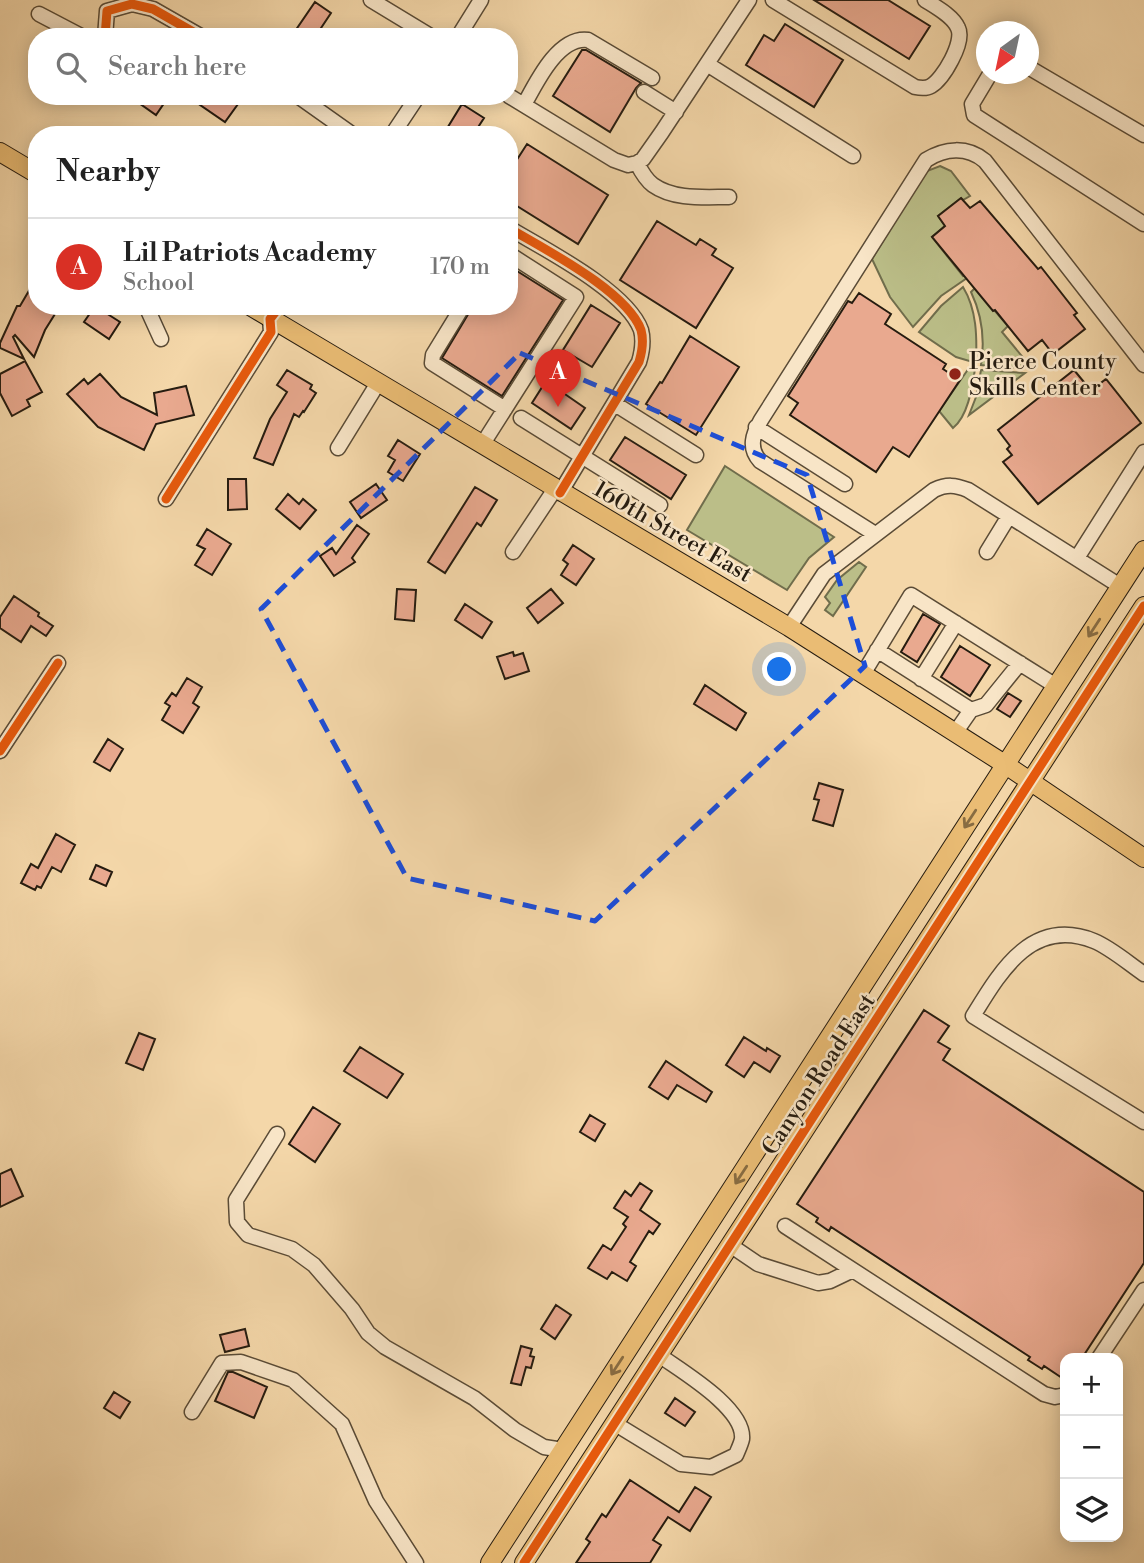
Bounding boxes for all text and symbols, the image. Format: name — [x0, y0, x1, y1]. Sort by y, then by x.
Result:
north arrow — [976, 21, 1039, 84]
search box — [28, 28, 518, 105]
icon: search — [52, 48, 90, 86]
text: Search here — [108, 51, 247, 83]
text: Nearby — [56, 153, 160, 191]
text: Lil Patriots Academy — [123, 237, 376, 269]
text: A — [71, 253, 87, 281]
text: 170 m — [430, 253, 490, 281]
text: School — [123, 269, 194, 297]
place label: Pierce County Skills Center — [969, 348, 1117, 402]
pin: A — [535, 349, 581, 407]
marker: Pierce County Skills Center — [947, 366, 963, 382]
street label: 160th Street East — [588, 475, 757, 589]
one-way arrow — [1086, 617, 1100, 637]
your location — [762, 652, 796, 686]
one-way arrow — [963, 809, 978, 828]
street label: Canyon Road East — [756, 988, 882, 1161]
one-way arrow — [733, 1164, 747, 1184]
map controls — [1060, 1353, 1123, 1542]
button: + — [1060, 1353, 1123, 1416]
one-way arrow — [610, 1356, 625, 1375]
button: − — [1060, 1416, 1123, 1479]
button: layers — [1060, 1479, 1123, 1542]

